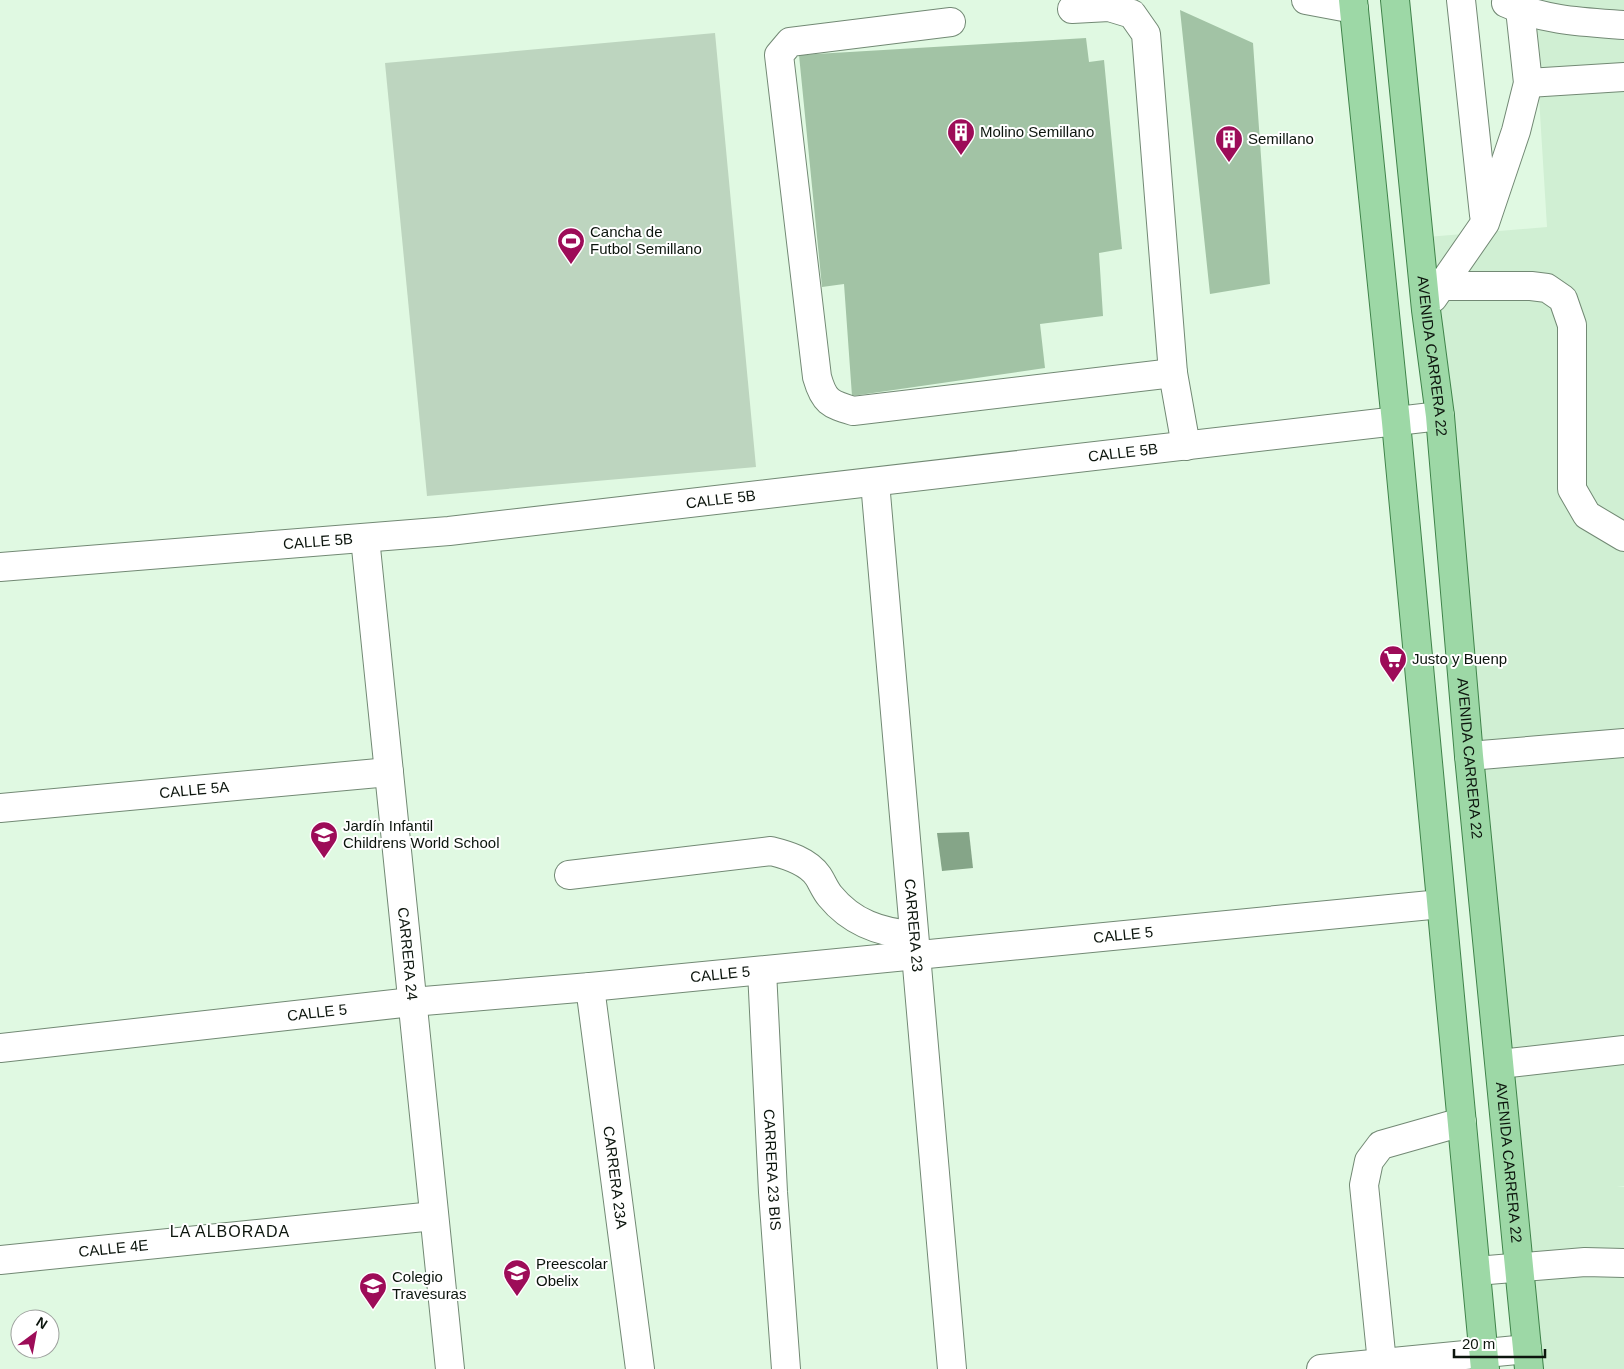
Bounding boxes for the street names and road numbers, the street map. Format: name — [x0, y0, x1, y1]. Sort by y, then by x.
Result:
street label: AVENIDA CARRERA 22 — [1415, 275, 1451, 437]
street label: CALLE 5B — [1087, 440, 1159, 465]
street label: CALLE 5B — [685, 486, 756, 511]
street label: CALLE 5B — [282, 530, 354, 552]
street label: AVENIDA CARRERA 22 — [1454, 677, 1486, 839]
street label: CALLE 5A — [158, 778, 230, 801]
street label: CARRERA 23 — [901, 878, 926, 973]
street label: CARRERA 24 — [395, 906, 421, 1001]
street label: CALLE 5 — [1093, 923, 1154, 946]
street label: CALLE 5 — [689, 962, 751, 985]
street label: CALLE 5 — [286, 1000, 348, 1024]
street label: AVENIDA CARRERA 22 — [1493, 1081, 1526, 1244]
street label: CARRERA 23 BIS — [761, 1108, 785, 1231]
street label: CARRERA 23A — [600, 1125, 631, 1230]
street label: CALLE 4E — [78, 1236, 149, 1260]

